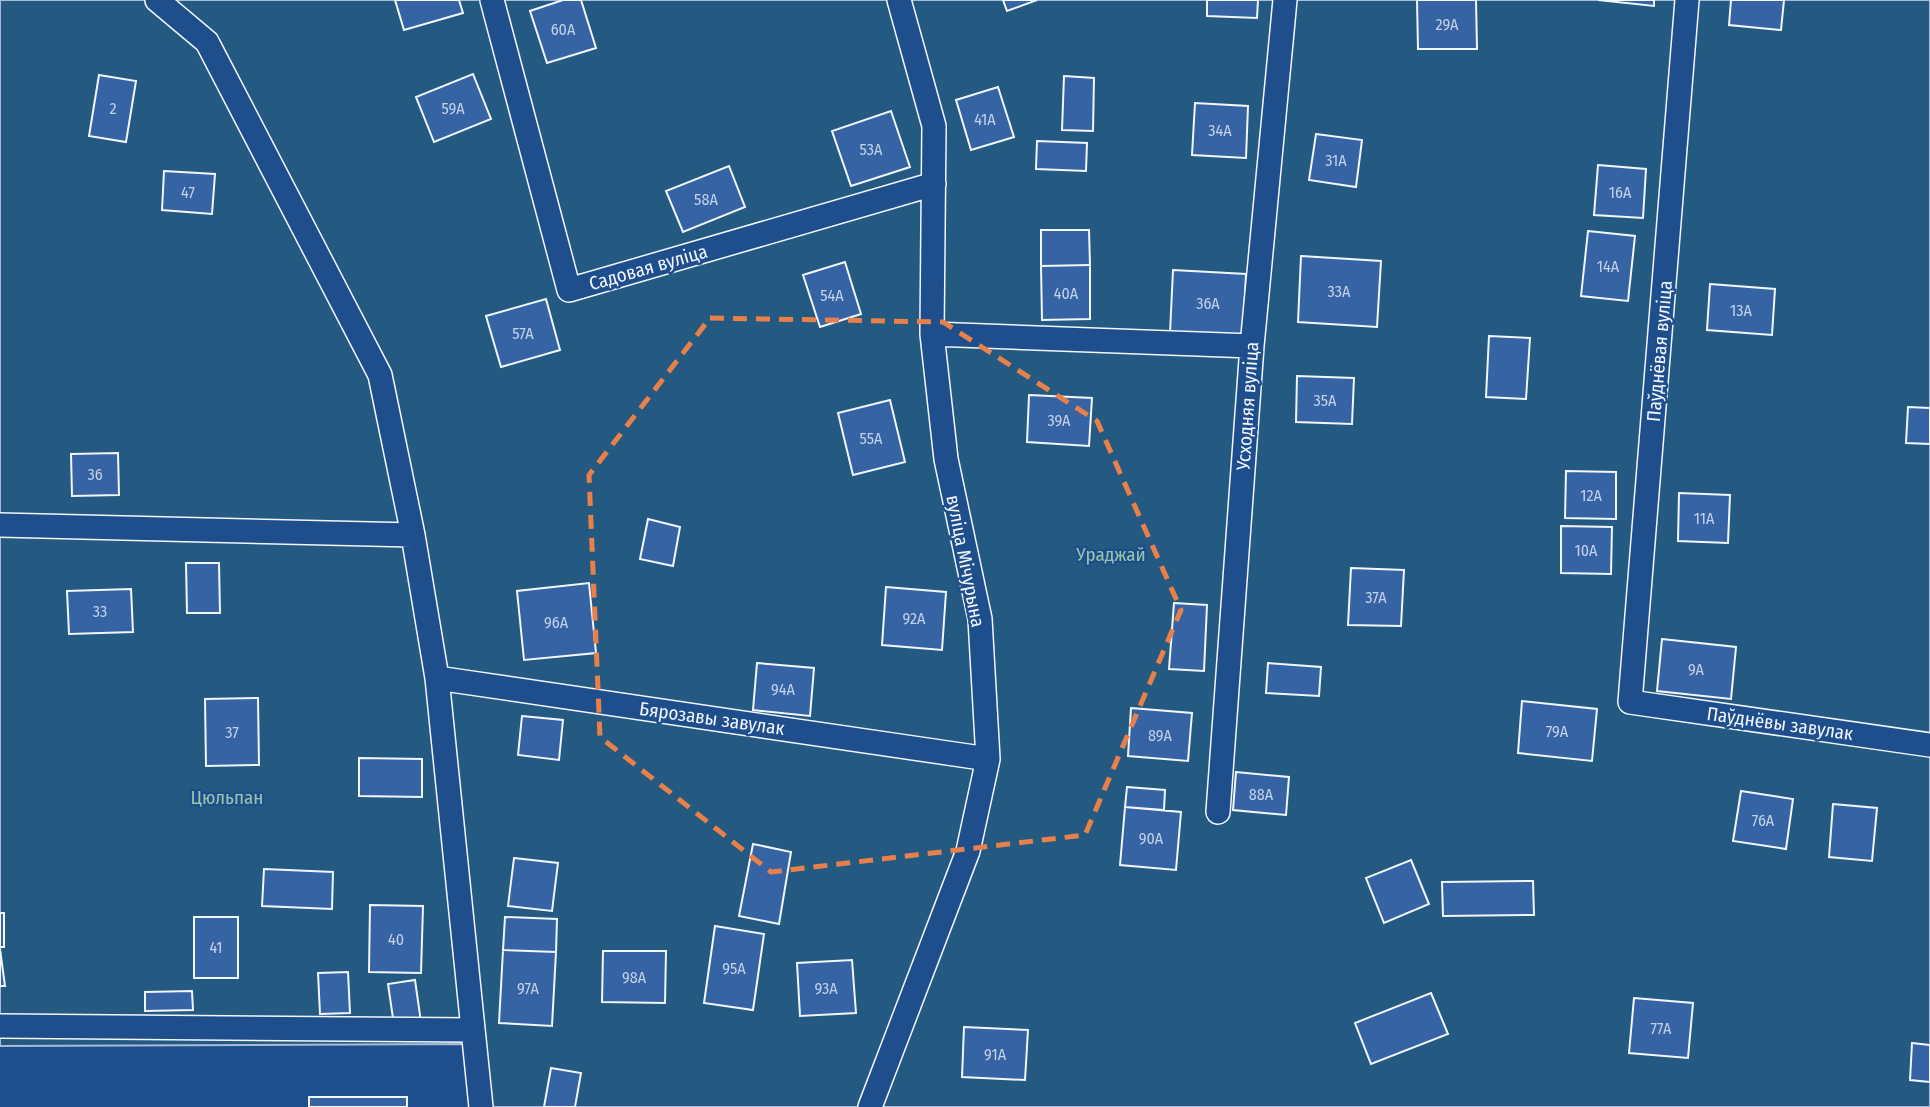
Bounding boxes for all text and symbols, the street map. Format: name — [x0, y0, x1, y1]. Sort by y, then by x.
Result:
house number: 29А — [1436, 15, 1459, 34]
house number: 60А — [551, 20, 576, 39]
house number: 2 — [109, 99, 117, 118]
house number: 59А — [441, 99, 465, 118]
house number: 41А — [974, 110, 996, 129]
house number: 34А — [1208, 121, 1232, 140]
house number: 53А — [860, 140, 883, 159]
house number: 31А — [1325, 151, 1347, 170]
house number: 47 — [181, 183, 195, 202]
house number: 16А — [1609, 183, 1632, 202]
house number: 58А — [694, 190, 718, 209]
street label: Садовая вуліца — [586, 240, 710, 295]
house number: 14А — [1597, 257, 1620, 276]
street label: Паўднёвая вуліца — [1642, 279, 1677, 423]
house number: 33А — [1328, 282, 1351, 301]
house number: 40А — [1054, 284, 1079, 303]
house number: 54А — [820, 286, 844, 305]
house number: 36А — [1196, 294, 1220, 313]
house number: 13А — [1730, 301, 1753, 320]
house number: 57А — [512, 324, 534, 343]
street label: Усходняя вуліца — [1231, 341, 1263, 472]
house number: 35А — [1314, 391, 1337, 410]
house number: 39А — [1047, 411, 1071, 430]
house number: 55А — [859, 429, 883, 448]
house number: 36 — [87, 465, 103, 484]
house number: 12А — [1580, 486, 1602, 505]
street label: вуліца Мічурына — [941, 493, 990, 629]
house number: 11А — [1694, 509, 1715, 528]
house number: 10А — [1575, 541, 1598, 560]
park label: Ураджай — [1075, 543, 1146, 566]
house number: 37А — [1365, 588, 1387, 607]
house number: 33 — [93, 602, 107, 621]
house number: 92А — [903, 609, 926, 628]
house number: 96А — [544, 613, 569, 632]
house number: 9А — [1688, 660, 1705, 679]
house number: 94А — [771, 680, 795, 699]
street label: Бярозавы завулак — [638, 697, 786, 740]
street label: Паўднёвы завулак — [1705, 702, 1855, 745]
house number: 79А — [1546, 722, 1569, 741]
house number: 37 — [225, 723, 239, 742]
house number: 89А — [1148, 726, 1172, 745]
house number: 88А — [1249, 785, 1274, 804]
park label: Цюльпан — [191, 786, 263, 809]
house number: 76А — [1752, 811, 1775, 830]
house number: 90А — [1139, 829, 1164, 848]
house number: 40 — [388, 930, 404, 949]
house number: 41 — [209, 938, 223, 957]
house number: 95А — [722, 959, 746, 978]
house number: 98А — [622, 968, 647, 987]
house number: 97А — [517, 979, 540, 998]
house number: 93А — [814, 979, 838, 998]
house number: 77А — [1651, 1019, 1672, 1038]
house number: 91А — [984, 1045, 1007, 1064]

